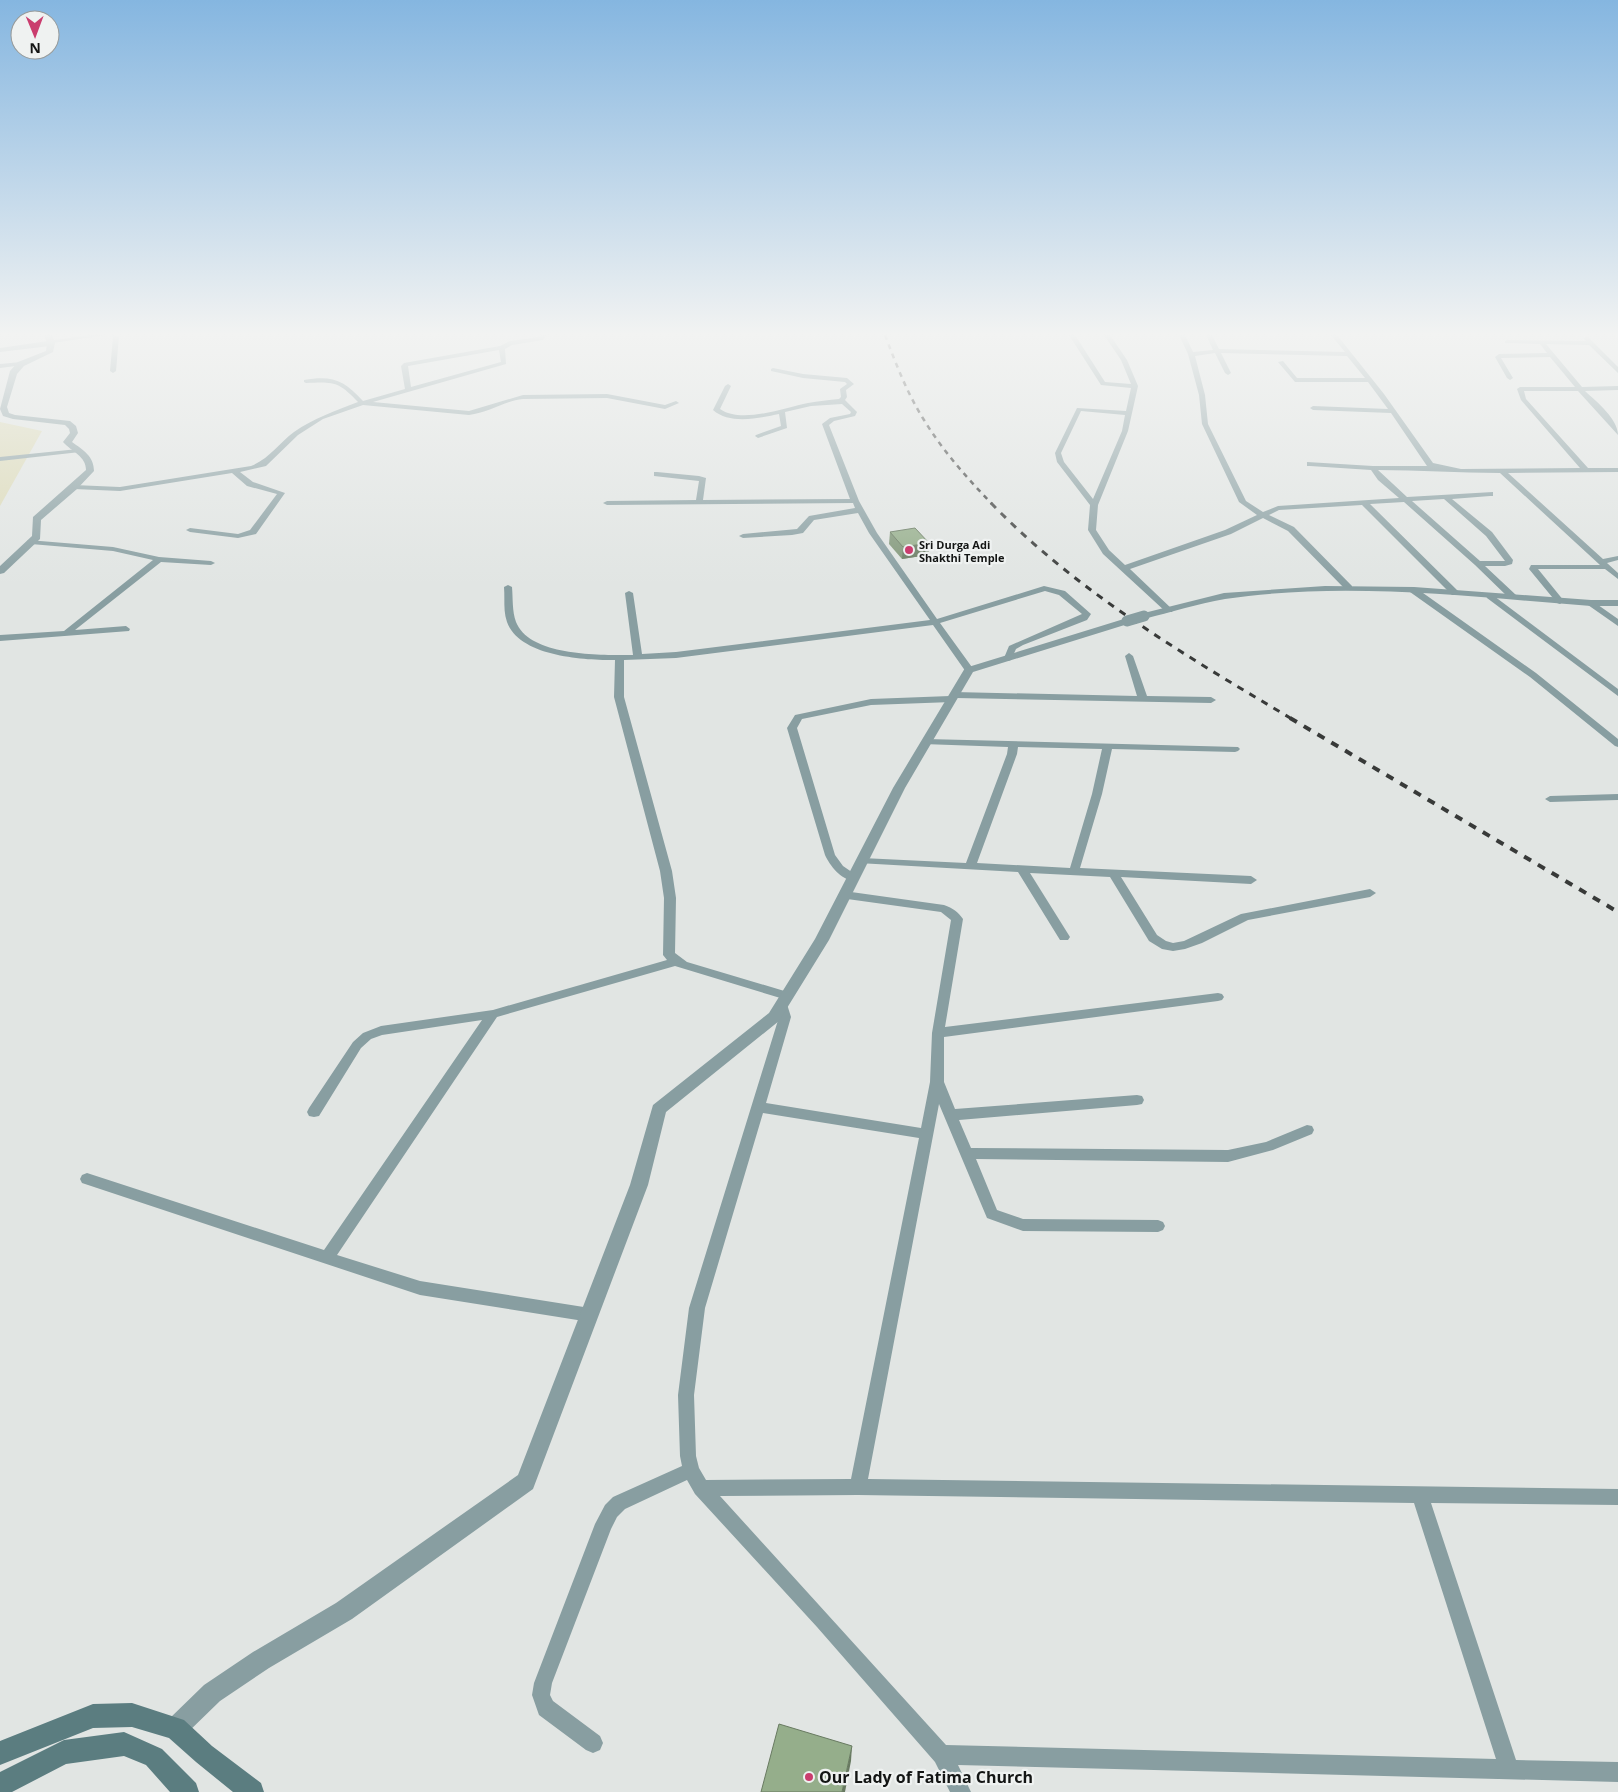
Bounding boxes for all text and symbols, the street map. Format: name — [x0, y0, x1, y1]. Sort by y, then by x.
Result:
north arrow — [10, 10, 60, 60]
text: N — [29, 39, 41, 58]
place label: Sri Durga Adi Shakthi Temple — [919, 537, 1005, 565]
marker: Sri Durga Adi Shakthi Temple — [903, 544, 915, 556]
place label: Our Lady of Fatima Church — [819, 1766, 1033, 1788]
marker: Our Lady of Fatima Church — [803, 1771, 815, 1783]

